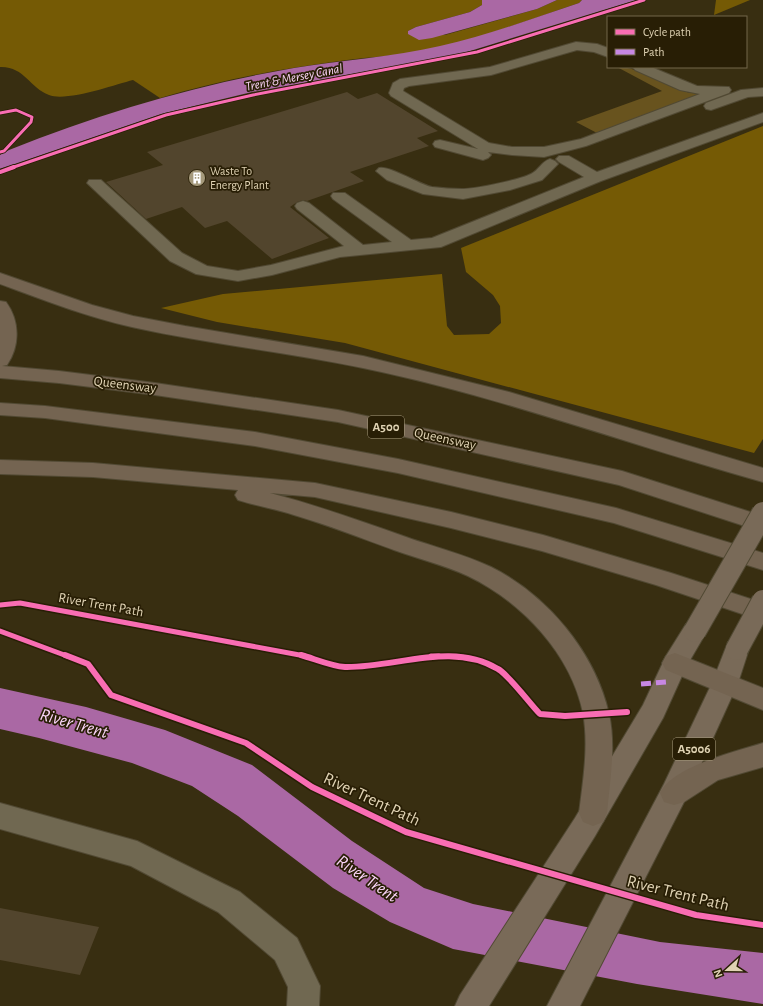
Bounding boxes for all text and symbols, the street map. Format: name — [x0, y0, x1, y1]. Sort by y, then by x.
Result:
legend — [607, 16, 747, 68]
text: Cycle path — [643, 26, 691, 39]
text: Path — [643, 46, 665, 58]
water label: Trent & Mersey Canal — [244, 62, 344, 94]
place label: Waste To Energy Plant — [210, 165, 269, 192]
building icon: Waste To Energy Plant — [187, 168, 207, 188]
street label: Queensway — [93, 374, 157, 396]
road number: A500 — [368, 416, 404, 438]
street label: Queensway — [413, 426, 477, 452]
street label: River Trent Path — [57, 591, 145, 619]
water label: River Trent — [38, 706, 110, 742]
road number: A5006 — [673, 738, 715, 760]
street label: River Trent Path — [321, 769, 423, 829]
water label: River Trent — [333, 852, 401, 906]
street label: River Trent Path — [625, 872, 731, 914]
north arrow — [707, 950, 747, 990]
text: N — [712, 968, 725, 979]

